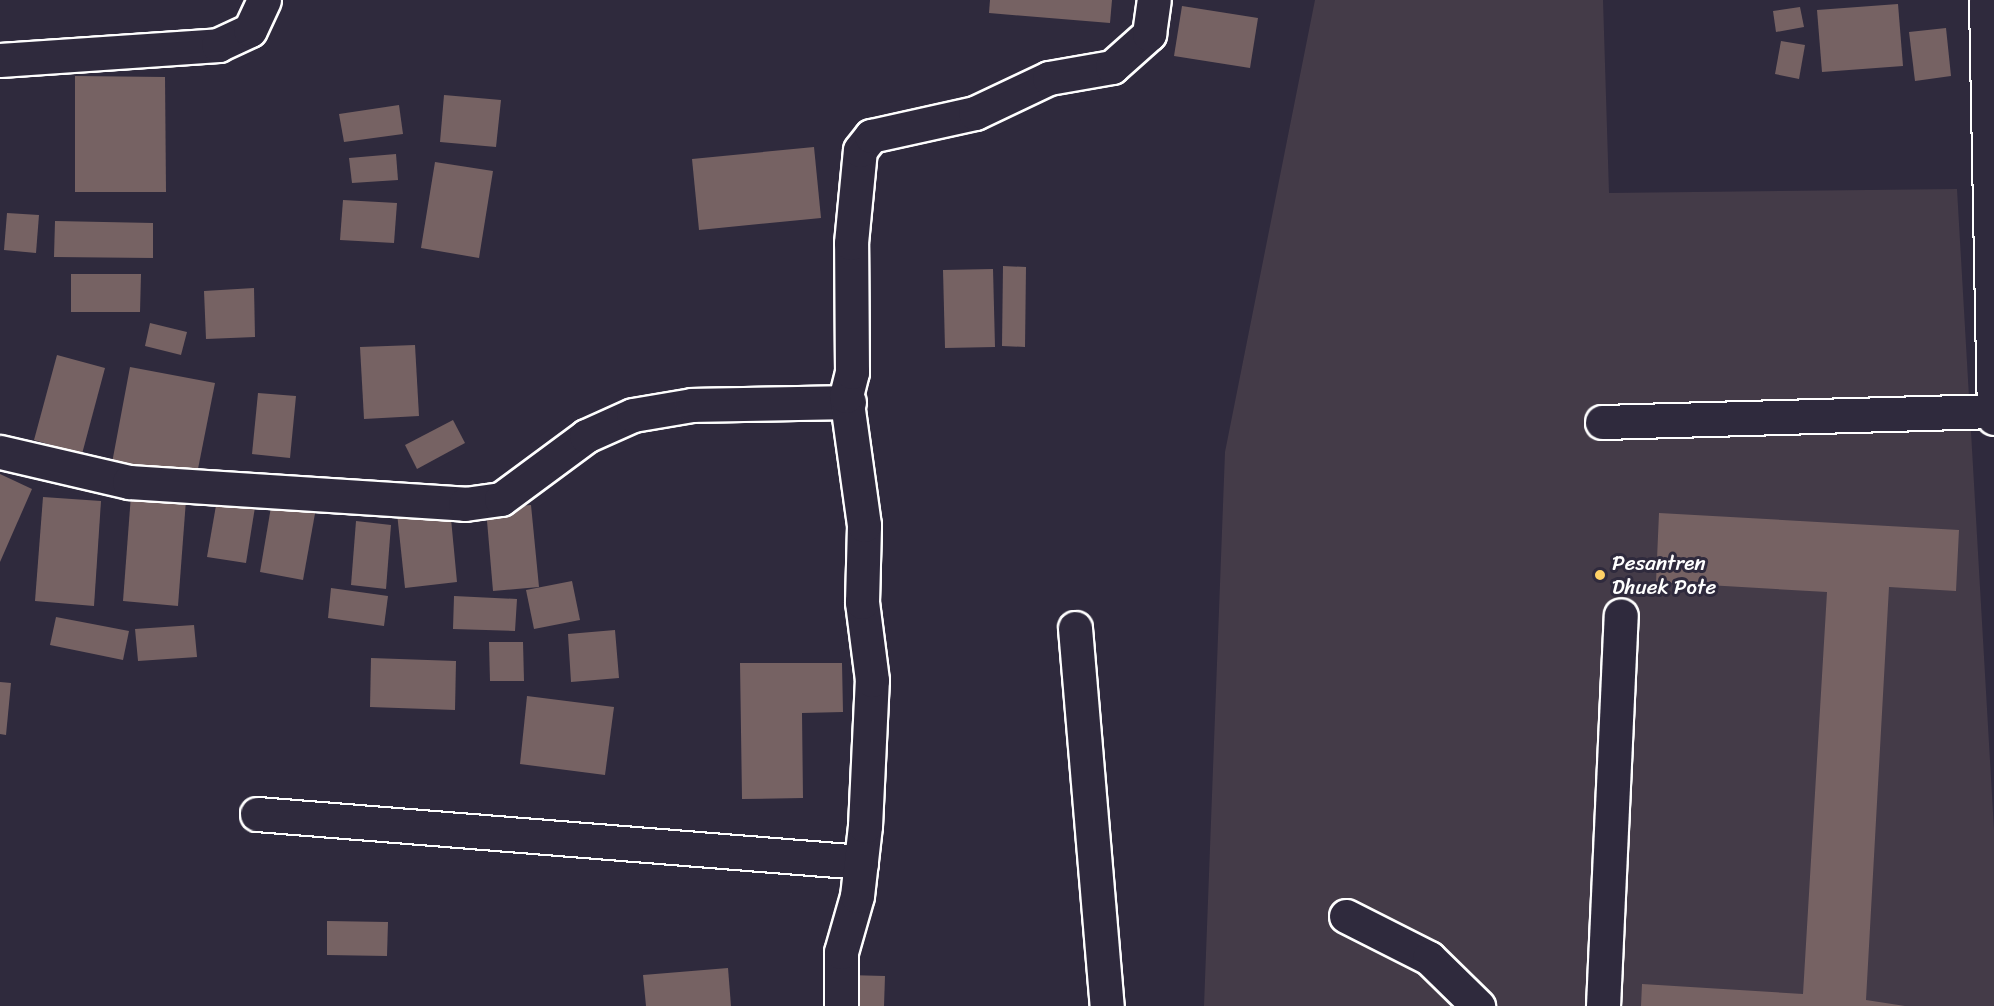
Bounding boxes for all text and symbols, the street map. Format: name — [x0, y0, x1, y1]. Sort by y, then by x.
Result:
place label: Pesantren Dhuek Pote — [1612, 550, 1718, 600]
marker: Pesantren Dhuek Pote — [1593, 568, 1607, 582]

